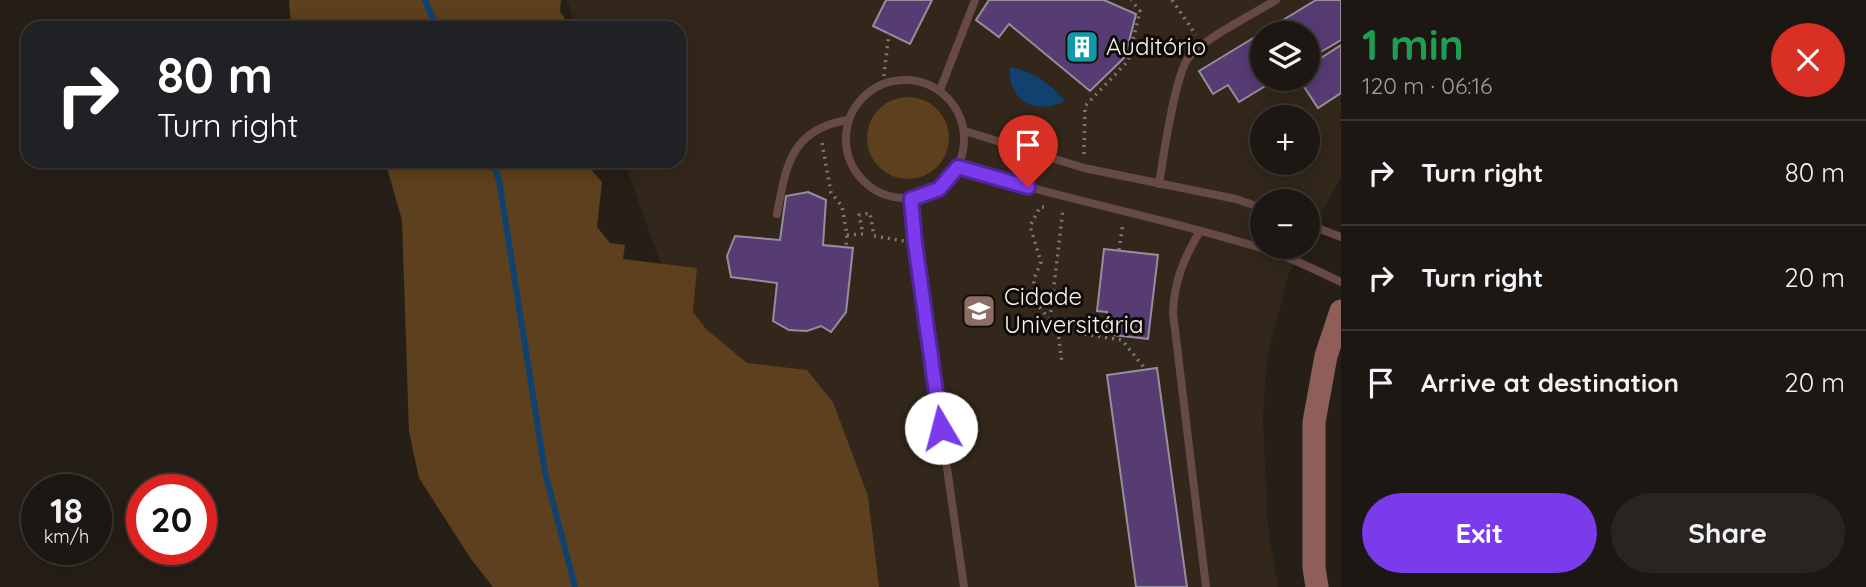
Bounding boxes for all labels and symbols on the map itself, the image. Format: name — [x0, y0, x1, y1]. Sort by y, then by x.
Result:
building icon: Auditório — [1063, 28, 1101, 66]
place label: Auditório — [1106, 31, 1206, 61]
pin — [998, 115, 1058, 187]
place label: Cidade Universitária — [1004, 281, 1144, 339]
school or university icon: Cidade Universitária — [960, 292, 998, 330]
position arrow — [904, 391, 978, 465]
speed limit sign: 20 — [126, 474, 217, 565]

